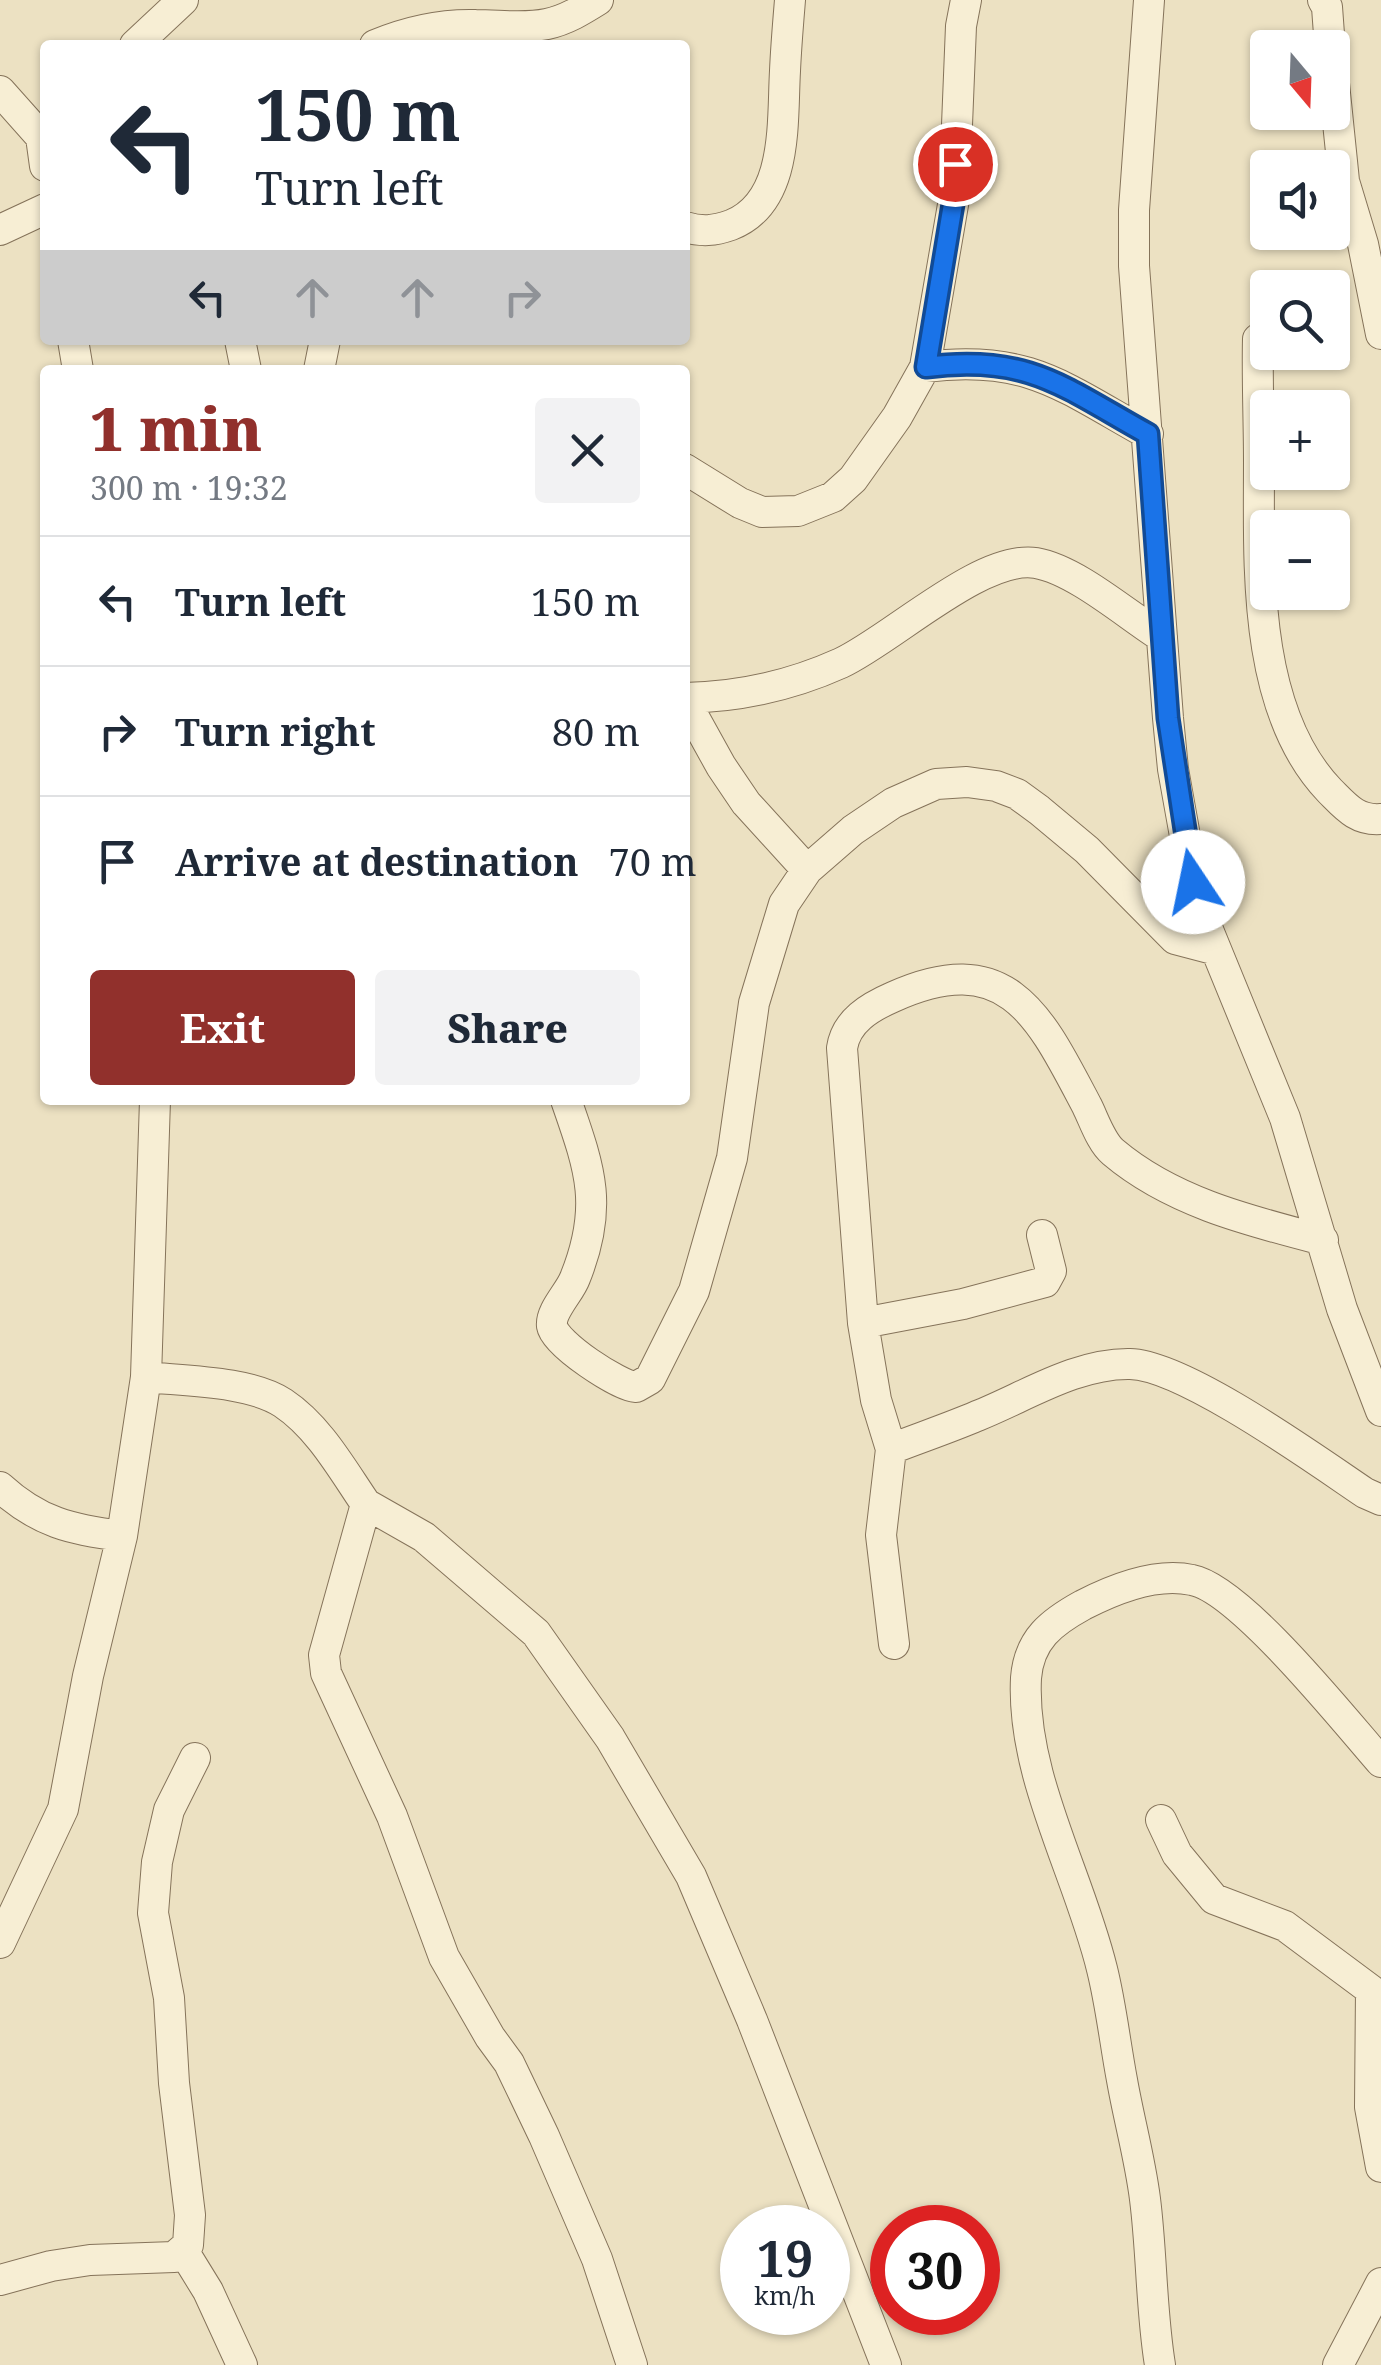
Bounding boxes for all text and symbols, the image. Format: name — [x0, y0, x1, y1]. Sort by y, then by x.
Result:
north arrow — [1250, 30, 1350, 130]
map controls — [1250, 30, 1350, 610]
text: 150 m — [255, 66, 461, 162]
icon: left — [90, 80, 220, 210]
pin — [913, 122, 998, 207]
icon: arrive — [928, 137, 983, 192]
button: sound — [1250, 150, 1350, 250]
text: Turn left — [255, 157, 444, 218]
icon: left — [180, 270, 235, 325]
icon: ahead — [285, 270, 340, 325]
icon: ahead — [390, 270, 445, 325]
icon: right — [495, 270, 550, 325]
button: search — [1250, 270, 1350, 370]
text: 1 min — [90, 387, 262, 469]
button: + — [1250, 390, 1350, 490]
button: close — [535, 398, 640, 503]
text: 300 m · 19:32 — [90, 466, 288, 509]
button: − — [1250, 510, 1350, 610]
icon: left — [90, 574, 145, 629]
text: Turn left — [175, 575, 346, 627]
text: 150 m — [530, 575, 640, 627]
icon: right — [90, 704, 145, 759]
text: Turn right — [175, 705, 376, 757]
text: 80 m — [552, 705, 640, 757]
position arrow — [1141, 830, 1245, 934]
icon: arrive — [90, 834, 145, 889]
text: Arrive at destination — [175, 835, 579, 887]
text: 70 m — [609, 835, 697, 887]
button: Exit — [90, 970, 355, 1085]
button: Share — [375, 970, 640, 1085]
speed limit sign: 30 — [870, 2205, 1000, 2335]
text: 19 — [757, 2224, 813, 2292]
text: km/h — [754, 2278, 816, 2312]

